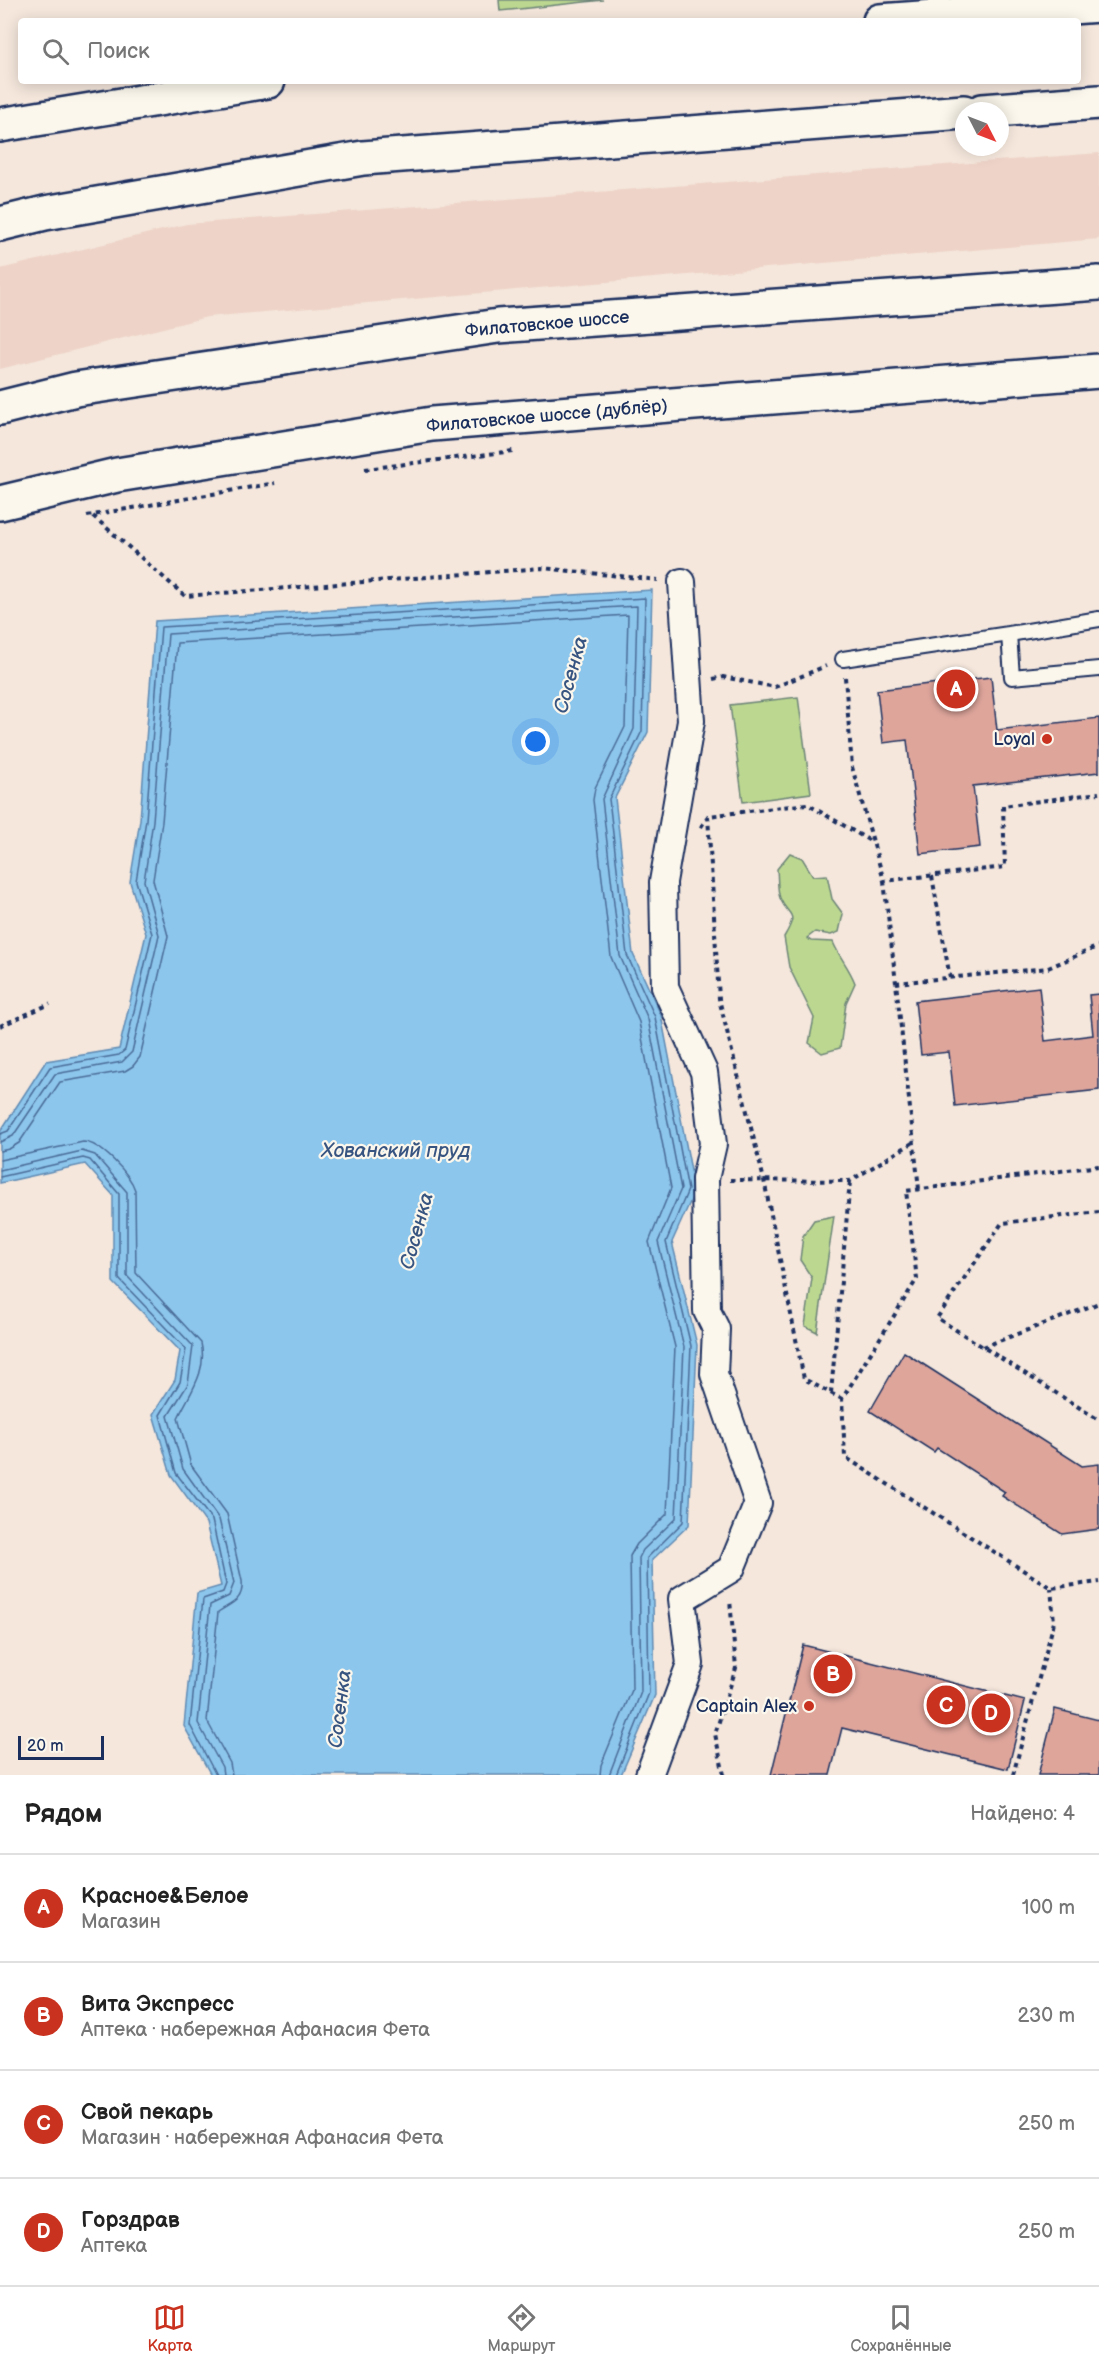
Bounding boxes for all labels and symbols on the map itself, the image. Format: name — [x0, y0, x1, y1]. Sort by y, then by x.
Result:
north arrow — [955, 102, 1009, 156]
street label: Филатовское шоссе — [464, 306, 630, 342]
street label: Филатовское шоссе (дублёр) — [425, 395, 669, 437]
water label: Сосенка — [549, 634, 593, 716]
pin: A — [936, 666, 976, 712]
your location — [521, 727, 550, 756]
place label: Loyal — [993, 729, 1035, 750]
marker: Loyal — [1040, 732, 1054, 746]
water label: Хованский пруд — [321, 1139, 470, 1163]
water label: Сосенка — [395, 1190, 439, 1272]
pin: B — [814, 1652, 852, 1696]
water label: Сосенка — [323, 1668, 357, 1750]
pin: C — [926, 1682, 966, 1728]
pin: D — [972, 1690, 1010, 1736]
place label: Captain Alex — [696, 1696, 798, 1717]
marker: Captain Alex — [802, 1699, 816, 1713]
scale bar — [18, 1733, 104, 1760]

